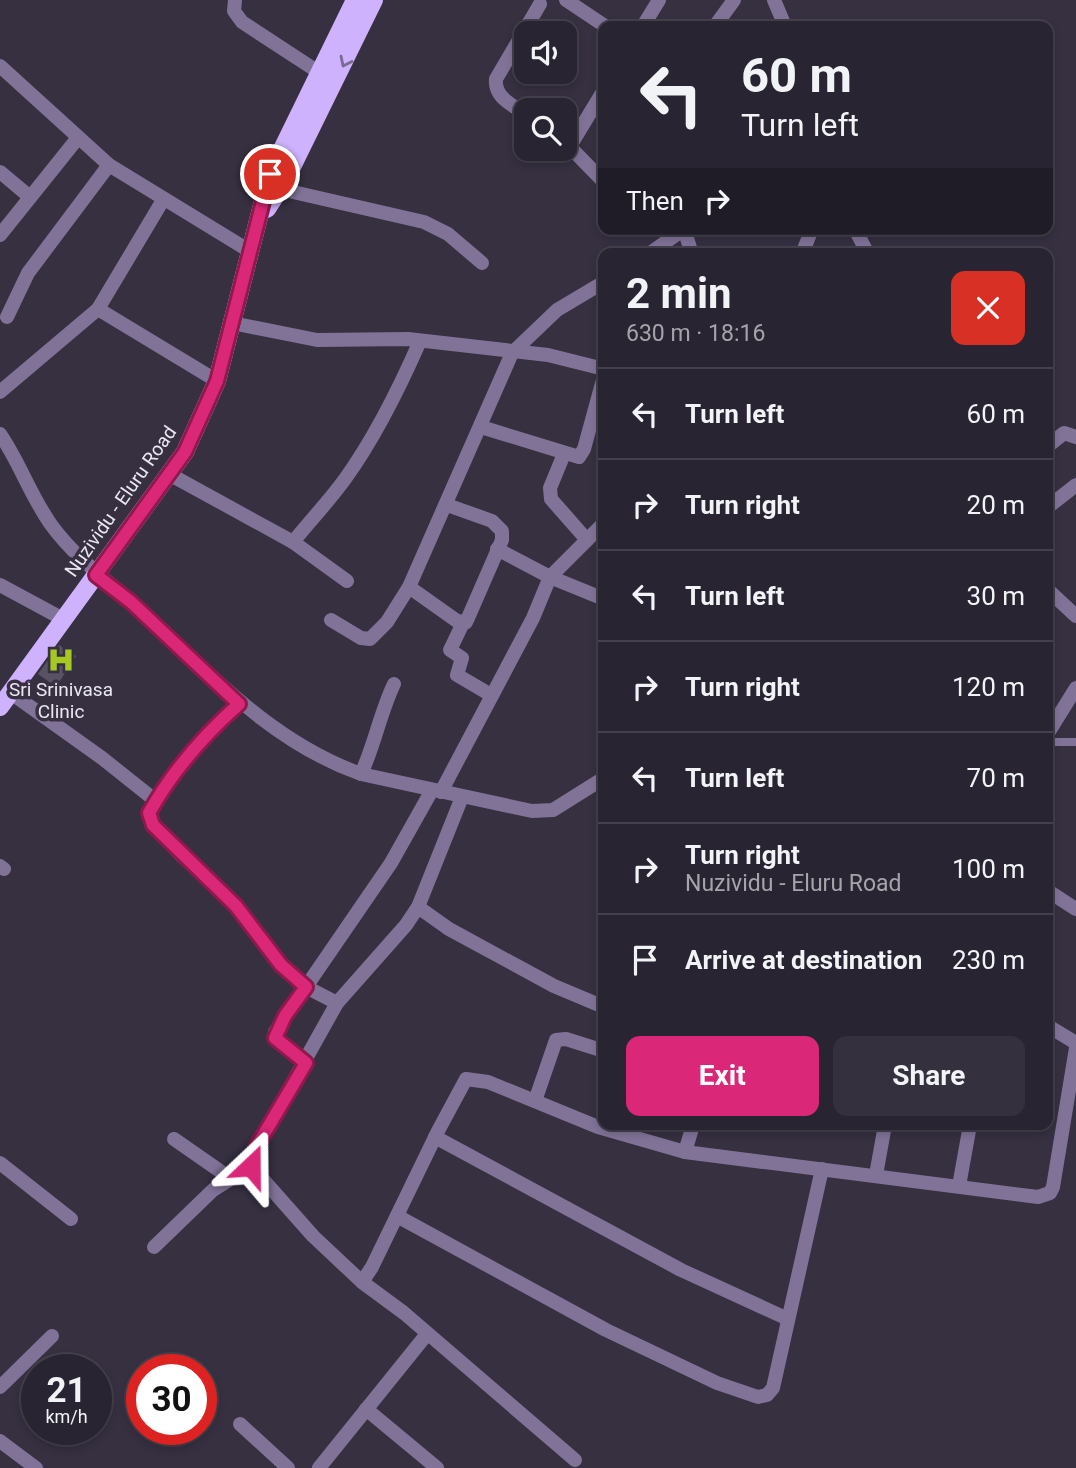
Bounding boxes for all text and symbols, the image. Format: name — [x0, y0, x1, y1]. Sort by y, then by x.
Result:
map controls — [514, 21, 577, 161]
button: sound — [514, 21, 577, 84]
text: 60 m — [741, 47, 852, 104]
icon: left — [626, 49, 717, 140]
one-way arrow — [339, 54, 353, 67]
button: search — [514, 98, 577, 161]
text: Turn left — [741, 106, 859, 144]
pin — [240, 144, 300, 204]
icon: arrive — [251, 155, 289, 193]
icon: right — [698, 182, 736, 220]
text: Then — [626, 186, 684, 216]
text: 2 min — [626, 269, 732, 318]
button: close — [951, 271, 1025, 345]
text: 630 m · 18:16 — [626, 320, 765, 347]
icon: left — [626, 395, 664, 433]
text: Turn left — [685, 399, 784, 429]
text: 60 m — [967, 399, 1025, 429]
street label: Nuzividu - Eluru Road — [60, 421, 181, 581]
icon: right — [626, 486, 664, 524]
text: Turn right — [685, 490, 800, 520]
text: 20 m — [967, 490, 1025, 520]
icon: left — [626, 577, 664, 615]
text: Turn left — [685, 581, 784, 611]
text: 30 m — [967, 581, 1025, 611]
hospital icon: Sri Srinivasa Clinic — [46, 645, 76, 675]
icon: right — [626, 668, 664, 706]
text: Turn right — [685, 672, 800, 702]
text: 120 m — [952, 672, 1025, 702]
place label: Sri Srinivasa Clinic — [9, 678, 113, 723]
icon: left — [626, 759, 664, 797]
text: Turn left — [685, 763, 784, 793]
text: 70 m — [967, 763, 1025, 793]
text: Turn right — [685, 840, 800, 870]
icon: right — [626, 850, 664, 888]
text: 100 m — [952, 854, 1025, 884]
text: Nuzividu - Eluru Road — [685, 870, 902, 897]
icon: arrive — [626, 941, 664, 979]
text: Arrive at destination — [685, 945, 922, 975]
text: 230 m — [952, 945, 1025, 975]
button: Exit — [626, 1036, 819, 1116]
button: Share — [833, 1036, 1025, 1116]
position arrow — [214, 1129, 288, 1203]
speed limit sign: 30 — [126, 1354, 217, 1445]
text: 21 — [46, 1370, 87, 1411]
text: km/h — [45, 1406, 88, 1427]

